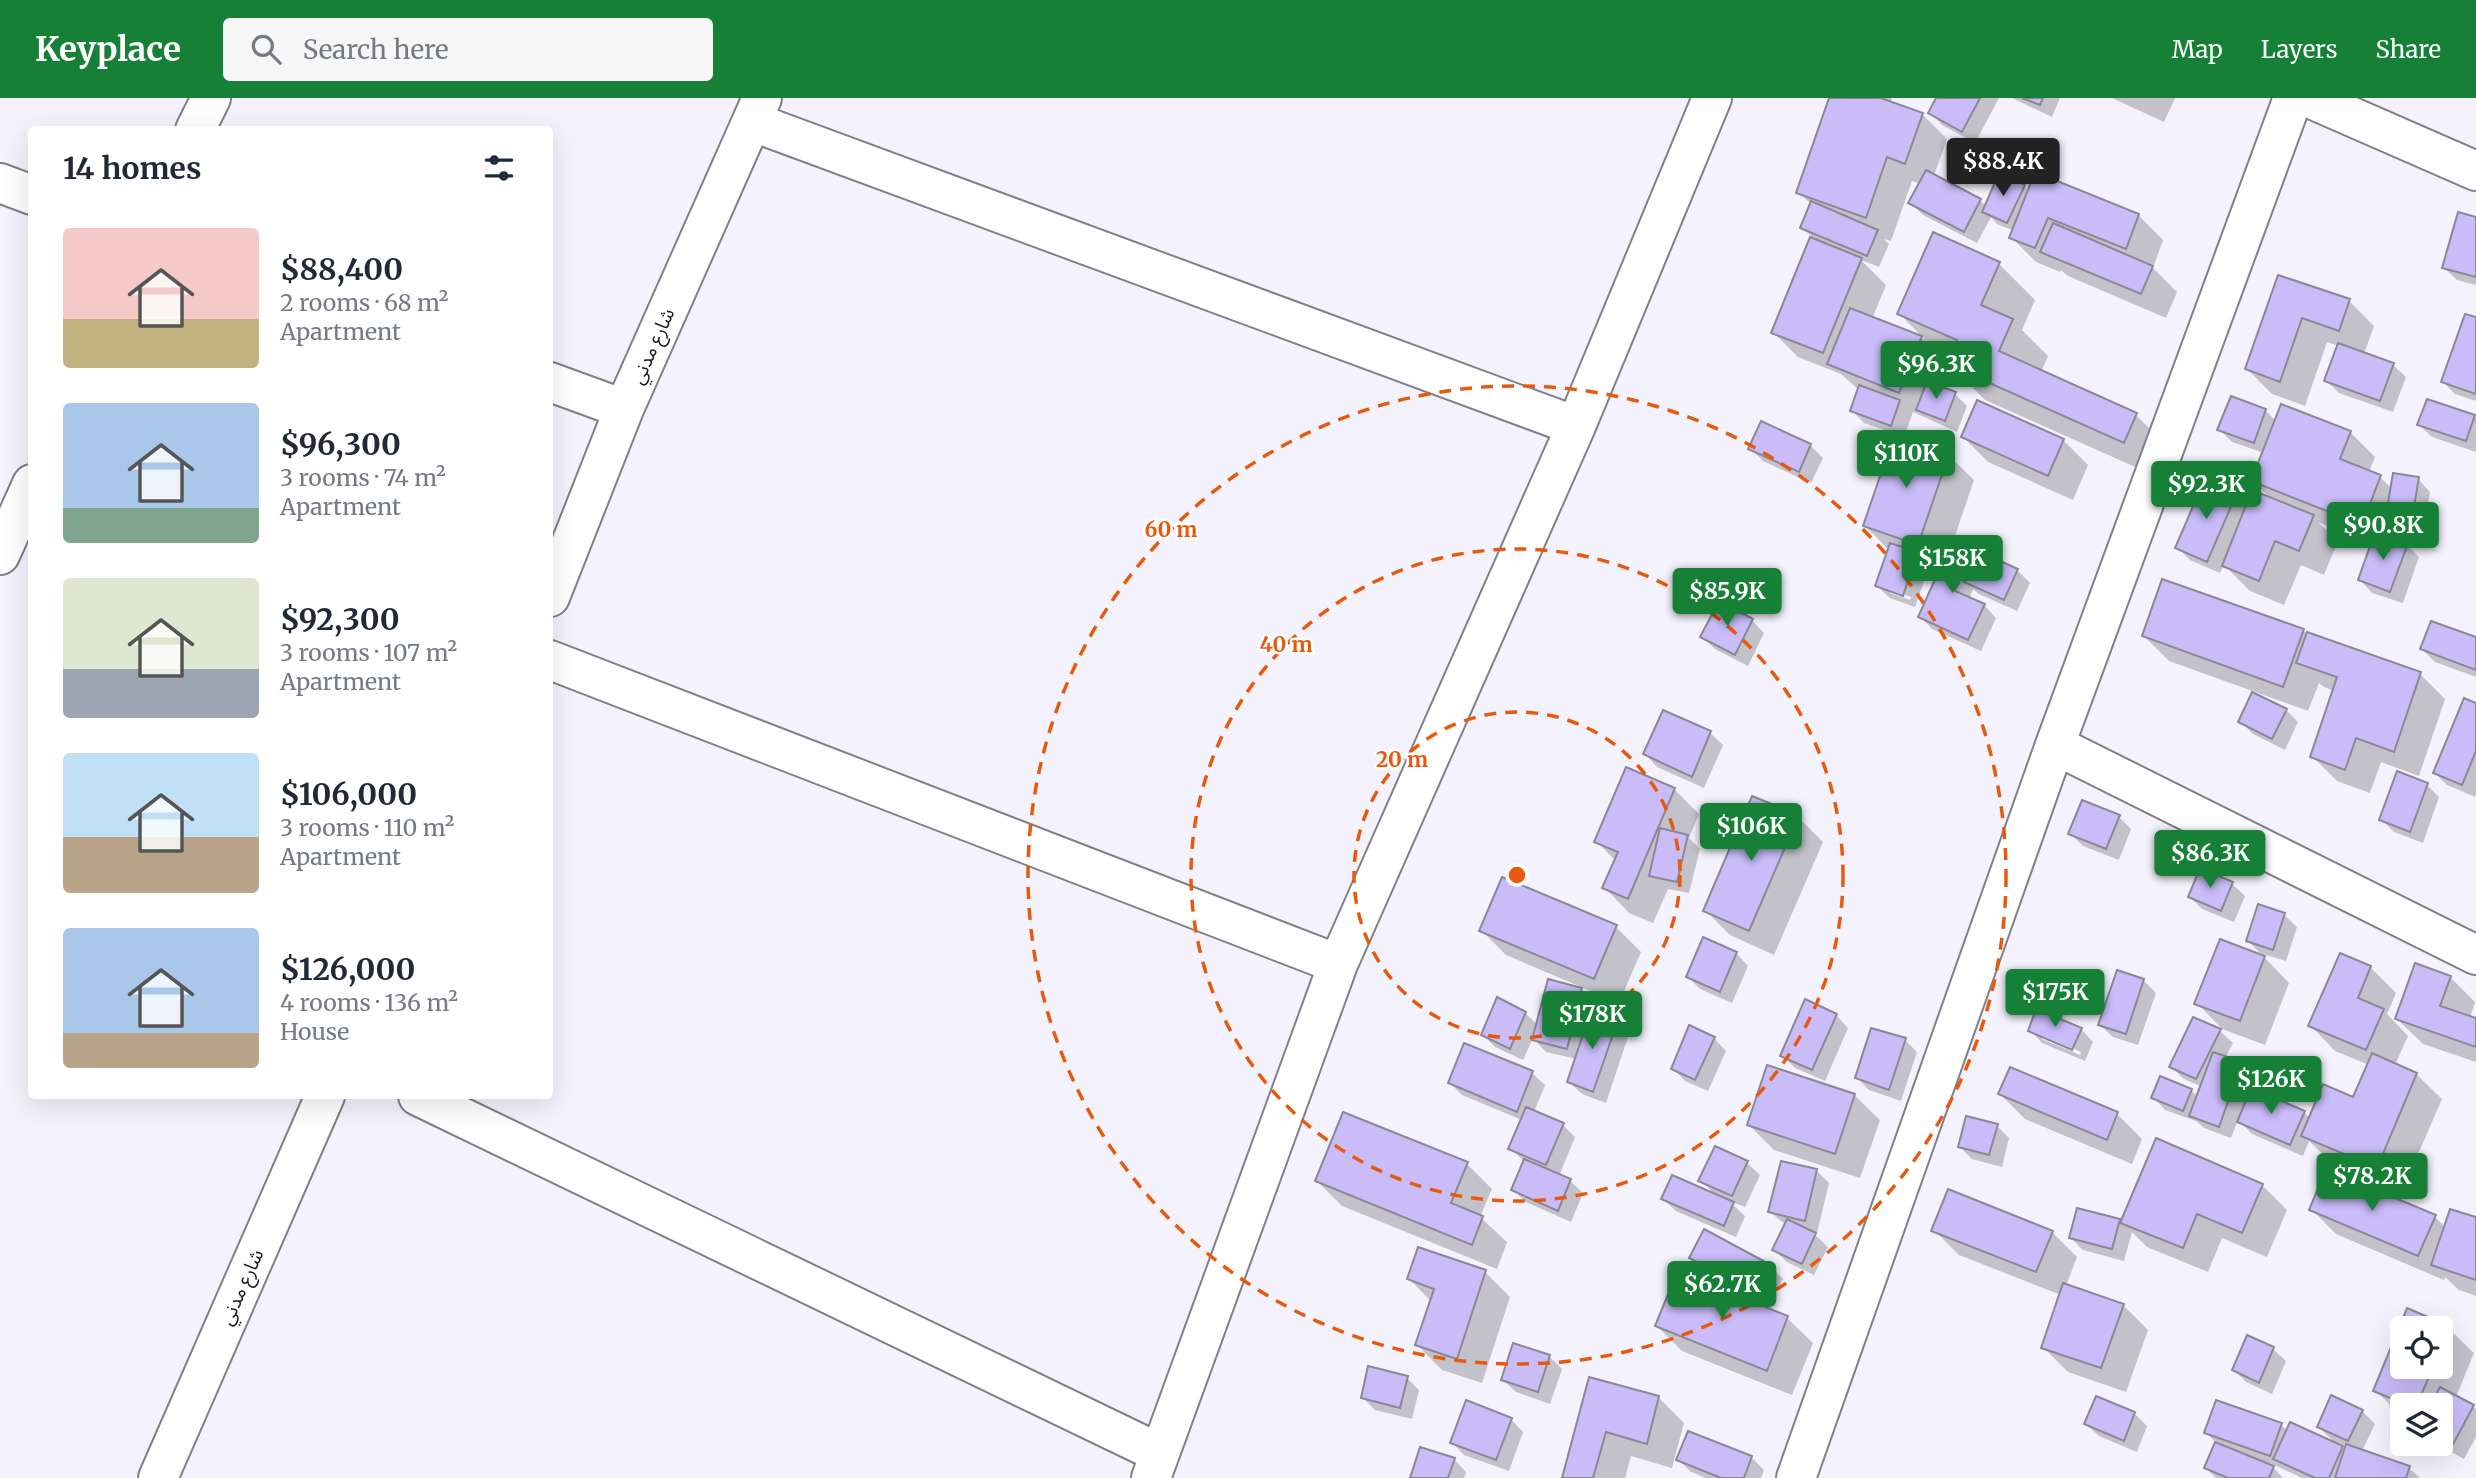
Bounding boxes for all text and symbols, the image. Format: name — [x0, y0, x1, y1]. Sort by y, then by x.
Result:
search box — [223, 18, 713, 81]
text: Keyplace — [35, 29, 181, 70]
icon: search — [247, 30, 285, 68]
text: Search here — [303, 33, 449, 66]
text: Map — [2172, 34, 2223, 65]
text: Layers — [2261, 34, 2337, 65]
text: Share — [2375, 34, 2441, 65]
pin: $88.4K — [1946, 139, 2060, 198]
text: $88.4K — [1963, 146, 2043, 175]
text: 14 homes — [63, 149, 201, 187]
icon: filters — [480, 149, 518, 187]
text: $88,400 — [280, 250, 403, 288]
icon: home — [119, 256, 203, 340]
text: 2 rooms · 68 m² — [280, 288, 448, 317]
street label: شارع مدني — [625, 304, 682, 389]
text: Apartment — [280, 317, 401, 346]
pin: $96.3K — [1879, 342, 1993, 401]
text: $96.3K — [1897, 349, 1975, 378]
text: $96,300 — [280, 425, 401, 463]
pin: $110K — [1857, 430, 1955, 490]
icon: home — [119, 431, 203, 515]
text: $110K — [1873, 438, 1939, 467]
pin: $92.3K — [2149, 462, 2263, 521]
text: 3 rooms · 74 m² — [280, 463, 446, 492]
text: $92.3K — [2167, 469, 2245, 498]
text: Apartment — [280, 492, 401, 521]
pin: $90.8K — [2326, 503, 2440, 562]
text: $90.8K — [2343, 510, 2423, 539]
text: 60 m — [1145, 516, 1197, 543]
pin: $158K — [1903, 536, 2001, 595]
text: $158K — [1918, 543, 1986, 572]
pin: $85.9K — [1670, 568, 1784, 628]
text: $85.9K — [1689, 576, 1765, 605]
text: $92,300 — [280, 600, 400, 638]
icon: home — [119, 606, 203, 690]
text: 40 m — [1259, 631, 1313, 658]
text: 3 rooms · 107 m² — [280, 638, 457, 667]
text: Apartment — [280, 667, 401, 696]
text: 20 m — [1376, 746, 1428, 773]
text: $106,000 — [280, 775, 417, 813]
icon: home — [119, 781, 203, 865]
pin: $106K — [1702, 804, 1800, 863]
text: $106K — [1716, 811, 1786, 840]
text: 3 rooms · 110 m² — [280, 813, 454, 842]
pin: $86.3K — [2153, 830, 2267, 890]
text: $86.3K — [2170, 838, 2250, 867]
text: Apartment — [280, 842, 401, 871]
centre of rings — [1505, 863, 1529, 887]
text: $126,000 — [280, 950, 415, 988]
icon: home — [119, 956, 203, 1040]
pin: $175K — [2006, 970, 2104, 1029]
text: $175K — [2021, 977, 2089, 1006]
text: 4 rooms · 136 m² — [280, 988, 458, 1017]
pin: $178K — [1543, 992, 1641, 1051]
text: $178K — [1558, 999, 1626, 1028]
text: House — [280, 1017, 349, 1046]
pin: $126K — [2222, 1056, 2320, 1116]
text: $126K — [2237, 1064, 2305, 1093]
pin: $78.2K — [2315, 1154, 2429, 1213]
text: $78.2K — [2333, 1161, 2411, 1190]
street label: شارع مدني — [214, 1245, 271, 1330]
pin: $62.7K — [1665, 1262, 1779, 1321]
text: $62.7K — [1683, 1269, 1761, 1298]
map controls — [2390, 1316, 2453, 1456]
button: locate — [2390, 1316, 2453, 1379]
button: layers — [2390, 1393, 2453, 1456]

